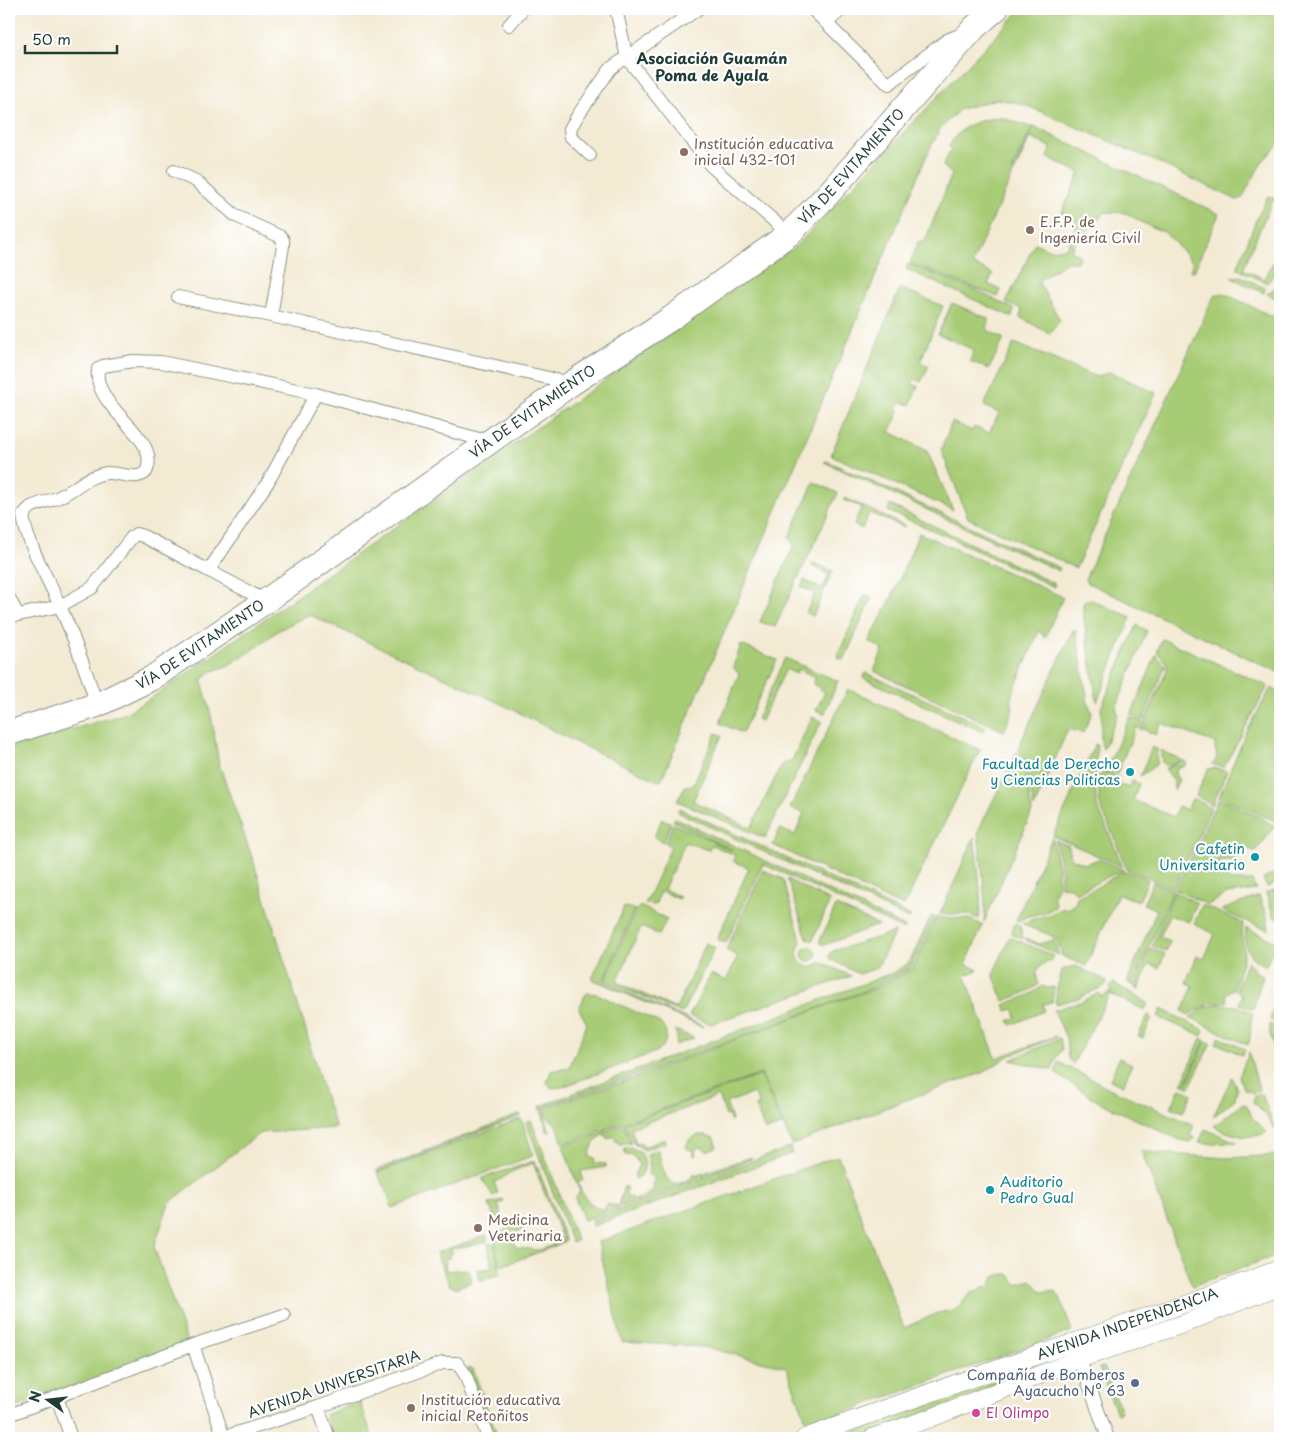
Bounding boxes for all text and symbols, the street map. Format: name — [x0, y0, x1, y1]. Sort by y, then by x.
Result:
scale bar — [25, 22, 118, 54]
text: 50 m — [32, 27, 71, 50]
district label: Asociación Guamán Poma de Ayala — [636, 46, 788, 86]
street label: VÍA DE EVITAMIENTO — [793, 103, 909, 229]
place label: Institución educativa inicial 432-101 — [694, 133, 834, 170]
marker: Institución educativa inicial 432-101 — [678, 146, 690, 158]
place label: E.F.P. de Ingeniería Civil — [1040, 211, 1141, 248]
marker: E.F.P. de Ingeniería Civil — [1024, 224, 1036, 236]
street label: VÍA DE EVITAMIENTO — [465, 360, 599, 463]
street label: VÍA DE EVITAMIENTO — [132, 594, 268, 694]
place label: Facultad de Derecho y Ciencias Politicas — [982, 753, 1120, 790]
marker: Facultad de Derecho y Ciencias Politicas — [1124, 766, 1136, 778]
place label: Cafetin Universitario — [1159, 838, 1245, 875]
marker: Cafetin Universitario — [1249, 851, 1261, 863]
place label: Auditorio Pedro Gual — [1000, 1171, 1074, 1208]
marker: Auditorio Pedro Gual — [984, 1184, 996, 1196]
place label: Medicina Veterinaria — [488, 1209, 562, 1246]
marker: Medicina Veterinaria — [472, 1222, 484, 1234]
street label: AVENIDA INDEPENDENCIA — [1034, 1282, 1221, 1365]
street label: AVENIDA UNIVERSITARIA — [245, 1344, 423, 1423]
place label: Compañía de Bomberos Ayacucho Nº 63 — [967, 1364, 1125, 1401]
north arrow — [22, 1374, 72, 1424]
marker: Compañía de Bomberos Ayacucho Nº 63 — [1129, 1377, 1141, 1389]
text: N — [23, 1388, 47, 1405]
place label: Institución educativa inicial Retoñitos — [421, 1389, 561, 1426]
marker: Institución educativa inicial Retoñitos — [405, 1402, 417, 1414]
place label: El Olimpo — [986, 1402, 1050, 1423]
marker: El Olimpo — [970, 1407, 982, 1419]

